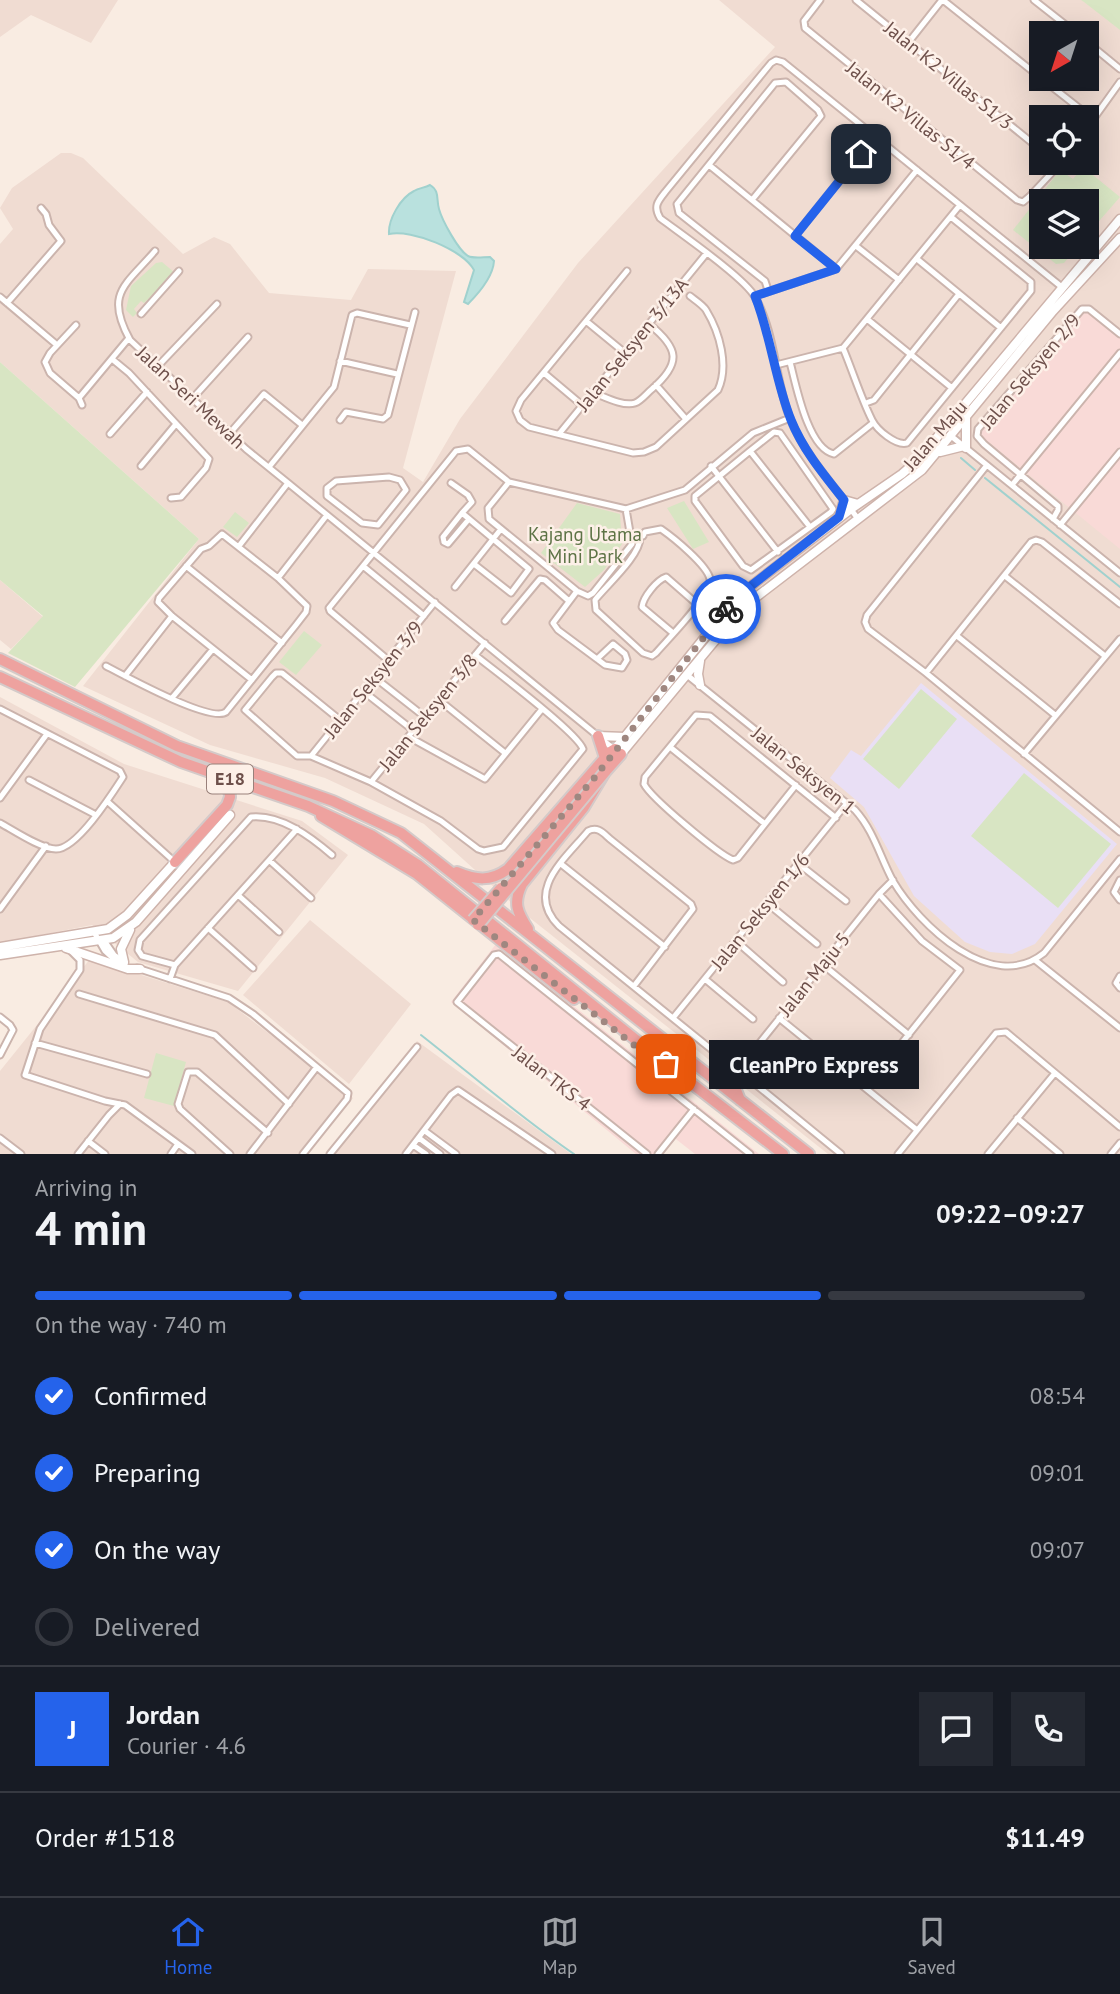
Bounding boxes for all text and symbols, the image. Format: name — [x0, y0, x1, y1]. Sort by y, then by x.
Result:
street label: Jalan K2 Villas S1/3 — [879, 15, 1018, 134]
north arrow — [1029, 21, 1099, 91]
map controls — [1029, 21, 1099, 259]
street label: Jalan K2 Villas S1/4 — [841, 55, 980, 174]
button: locate — [1029, 105, 1099, 175]
pin — [831, 124, 891, 184]
icon: home — [842, 135, 880, 173]
button: layers — [1029, 189, 1099, 259]
street label: Jalan Seksyen 3/13A — [570, 272, 693, 416]
street label: Jalan Seksyen 2/9 — [974, 308, 1085, 434]
street label: Jalan Seri Mewah — [131, 340, 250, 454]
street label: Jalan Maju — [897, 395, 972, 476]
park label: Kajang Utama Mini Park — [528, 522, 642, 568]
courier — [691, 574, 761, 644]
icon: bike — [707, 590, 745, 628]
street label: Jalan Seksyen 3/9 — [318, 616, 427, 743]
street label: Jalan Seksyen 3/8 — [373, 649, 482, 776]
street label: Jalan Seksyen 1 — [747, 720, 861, 819]
road number: E18 — [207, 764, 253, 794]
street label: Jalan Seksyen 1/6 — [705, 848, 814, 975]
street label: Jalan Maju 5 — [772, 927, 855, 1021]
pin — [636, 1034, 696, 1094]
street label: Jalan TKS 4 — [507, 1039, 596, 1116]
callout: CleanPro Express — [708, 1040, 918, 1088]
icon: bag — [647, 1045, 685, 1083]
text: CleanPro Express — [729, 1050, 899, 1079]
text: Arriving in — [35, 1173, 137, 1202]
text: 09:22–09:27 — [936, 1197, 1085, 1230]
text: 4 min — [35, 1198, 147, 1258]
text: On the way · 740 m — [35, 1310, 227, 1339]
icon: check — [35, 1377, 73, 1415]
text: Confirmed — [94, 1379, 207, 1412]
text: 08:54 — [1030, 1381, 1085, 1410]
icon: check — [35, 1454, 73, 1492]
text: Preparing — [94, 1456, 201, 1489]
text: 09:01 — [1030, 1458, 1085, 1487]
icon: check — [35, 1531, 73, 1569]
text: On the way — [94, 1533, 220, 1566]
text: 09:07 — [1030, 1535, 1085, 1564]
text: Delivered — [94, 1610, 200, 1643]
button: chat — [919, 1692, 993, 1766]
button: phone — [1011, 1692, 1085, 1766]
text: Jordan — [127, 1698, 200, 1731]
text: J — [68, 1713, 76, 1746]
text: Courier · 4.6 — [127, 1731, 246, 1760]
text: Order #1518 — [35, 1821, 175, 1854]
text: $11.49 — [1005, 1821, 1085, 1854]
tab: Home — [164, 1913, 212, 1979]
tab: Map — [541, 1913, 579, 1979]
tab: Saved — [907, 1913, 956, 1979]

